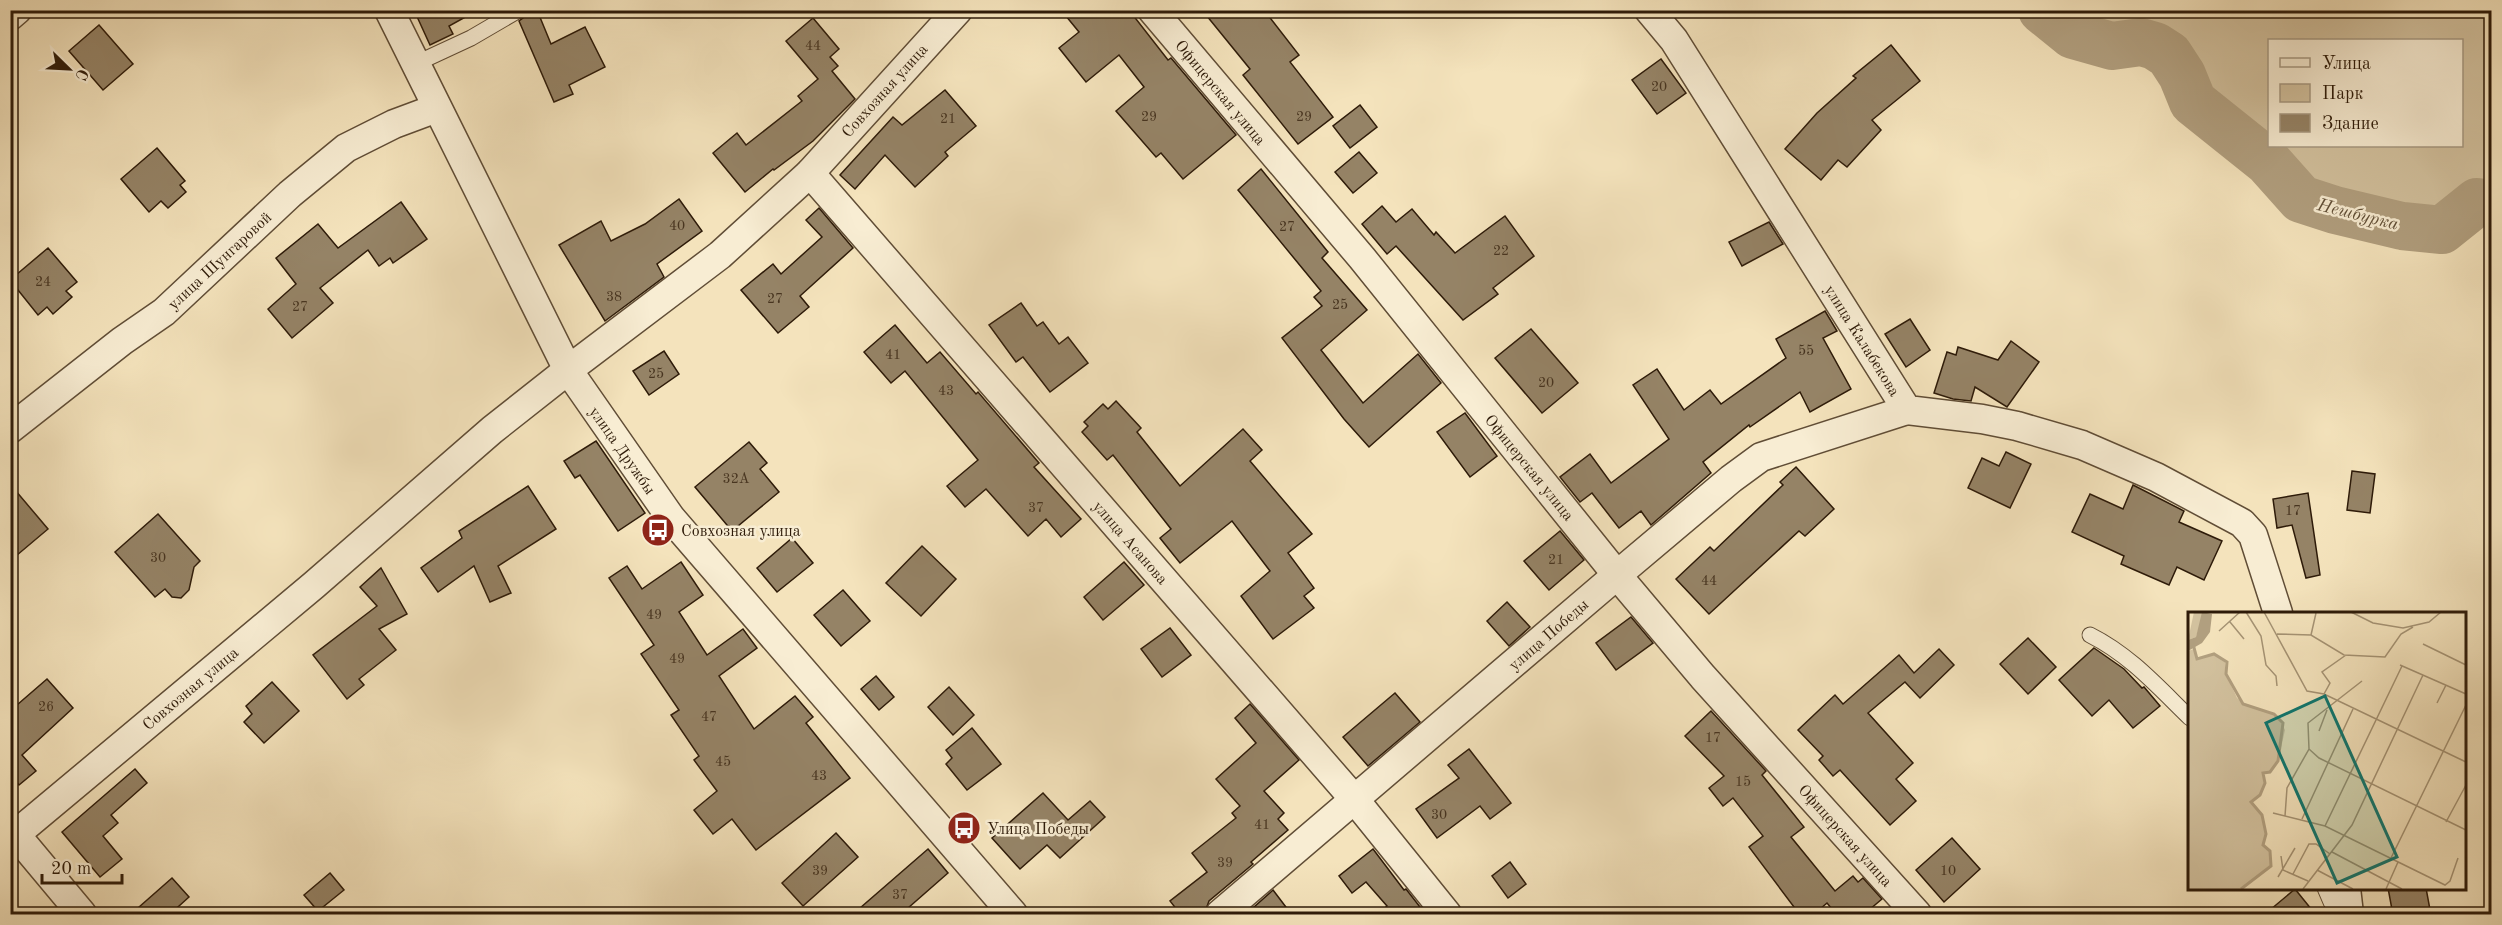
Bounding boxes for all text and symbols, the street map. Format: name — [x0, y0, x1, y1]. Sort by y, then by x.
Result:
street label: Офицерская улица — [1171, 38, 1268, 149]
north arrow — [39, 39, 99, 99]
house number: 44 — [805, 39, 821, 53]
legend — [2268, 39, 2463, 147]
street label: Совхозная улица — [840, 41, 931, 141]
text: Улица — [2322, 55, 2371, 73]
text: С — [71, 66, 90, 82]
house number: 20 — [1651, 80, 1667, 94]
text: Парк — [2322, 85, 2363, 103]
house number: 29 — [1141, 110, 1157, 124]
house number: 29 — [1296, 110, 1312, 124]
house number: 21 — [940, 112, 956, 126]
text: Здание — [2322, 115, 2379, 133]
water label: Нешбурка — [2314, 196, 2401, 234]
street label: улица Шунгаровой — [166, 210, 275, 313]
house number: 40 — [669, 219, 685, 233]
house number: 27 — [1279, 220, 1295, 234]
house number: 22 — [1493, 244, 1509, 258]
house number: 24 — [35, 275, 51, 289]
street label: улица Калабекова — [1821, 283, 1902, 400]
house number: 38 — [606, 290, 622, 304]
house number: 27 — [767, 292, 783, 306]
house number: 25 — [1332, 298, 1348, 312]
house number: 27 — [292, 300, 308, 314]
house number: 55 — [1798, 344, 1814, 358]
house number: 41 — [885, 348, 901, 362]
house number: 25 — [648, 367, 664, 381]
house number: 20 — [1538, 376, 1554, 390]
house number: 43 — [938, 384, 954, 398]
street label: улица Дружбы — [585, 404, 657, 498]
street label: Офицерская улица — [1481, 412, 1576, 524]
house number: 32А — [723, 472, 750, 486]
street label: улица Асанова — [1089, 499, 1170, 588]
house number: 37 — [1028, 501, 1044, 515]
house number: 17 — [2285, 504, 2301, 518]
bus stop icon: Совхозная улица — [640, 512, 676, 548]
place label: Совхозная улица — [681, 524, 801, 540]
house number: 30 — [150, 551, 166, 565]
house number: 21 — [1548, 553, 1564, 567]
house number: 44 — [1701, 574, 1717, 588]
street label: улица Победы — [1506, 597, 1592, 674]
house number: 49 — [646, 608, 662, 622]
inset map — [2188, 612, 2466, 889]
street label: Совхозная улица — [140, 645, 242, 734]
house number: 49 — [669, 652, 685, 666]
house number: 26 — [38, 700, 54, 714]
house number: 47 — [701, 710, 717, 724]
house number: 17 — [1705, 731, 1721, 745]
house number: 45 — [715, 755, 731, 769]
house number: 43 — [811, 769, 827, 783]
house number: 15 — [1735, 775, 1751, 789]
street label: Офицерская улица — [1795, 782, 1895, 891]
house number: 30 — [1431, 808, 1447, 822]
bus stop icon: Улица Победы — [946, 810, 982, 846]
house number: 41 — [1254, 818, 1270, 832]
place label: Улица Победы — [987, 822, 1089, 838]
scale bar — [42, 847, 122, 885]
house number: 39 — [1217, 856, 1233, 870]
text: 20 m — [51, 860, 91, 878]
house number: 39 — [812, 864, 828, 878]
house number: 10 — [1940, 864, 1956, 878]
house number: 37 — [892, 888, 908, 902]

